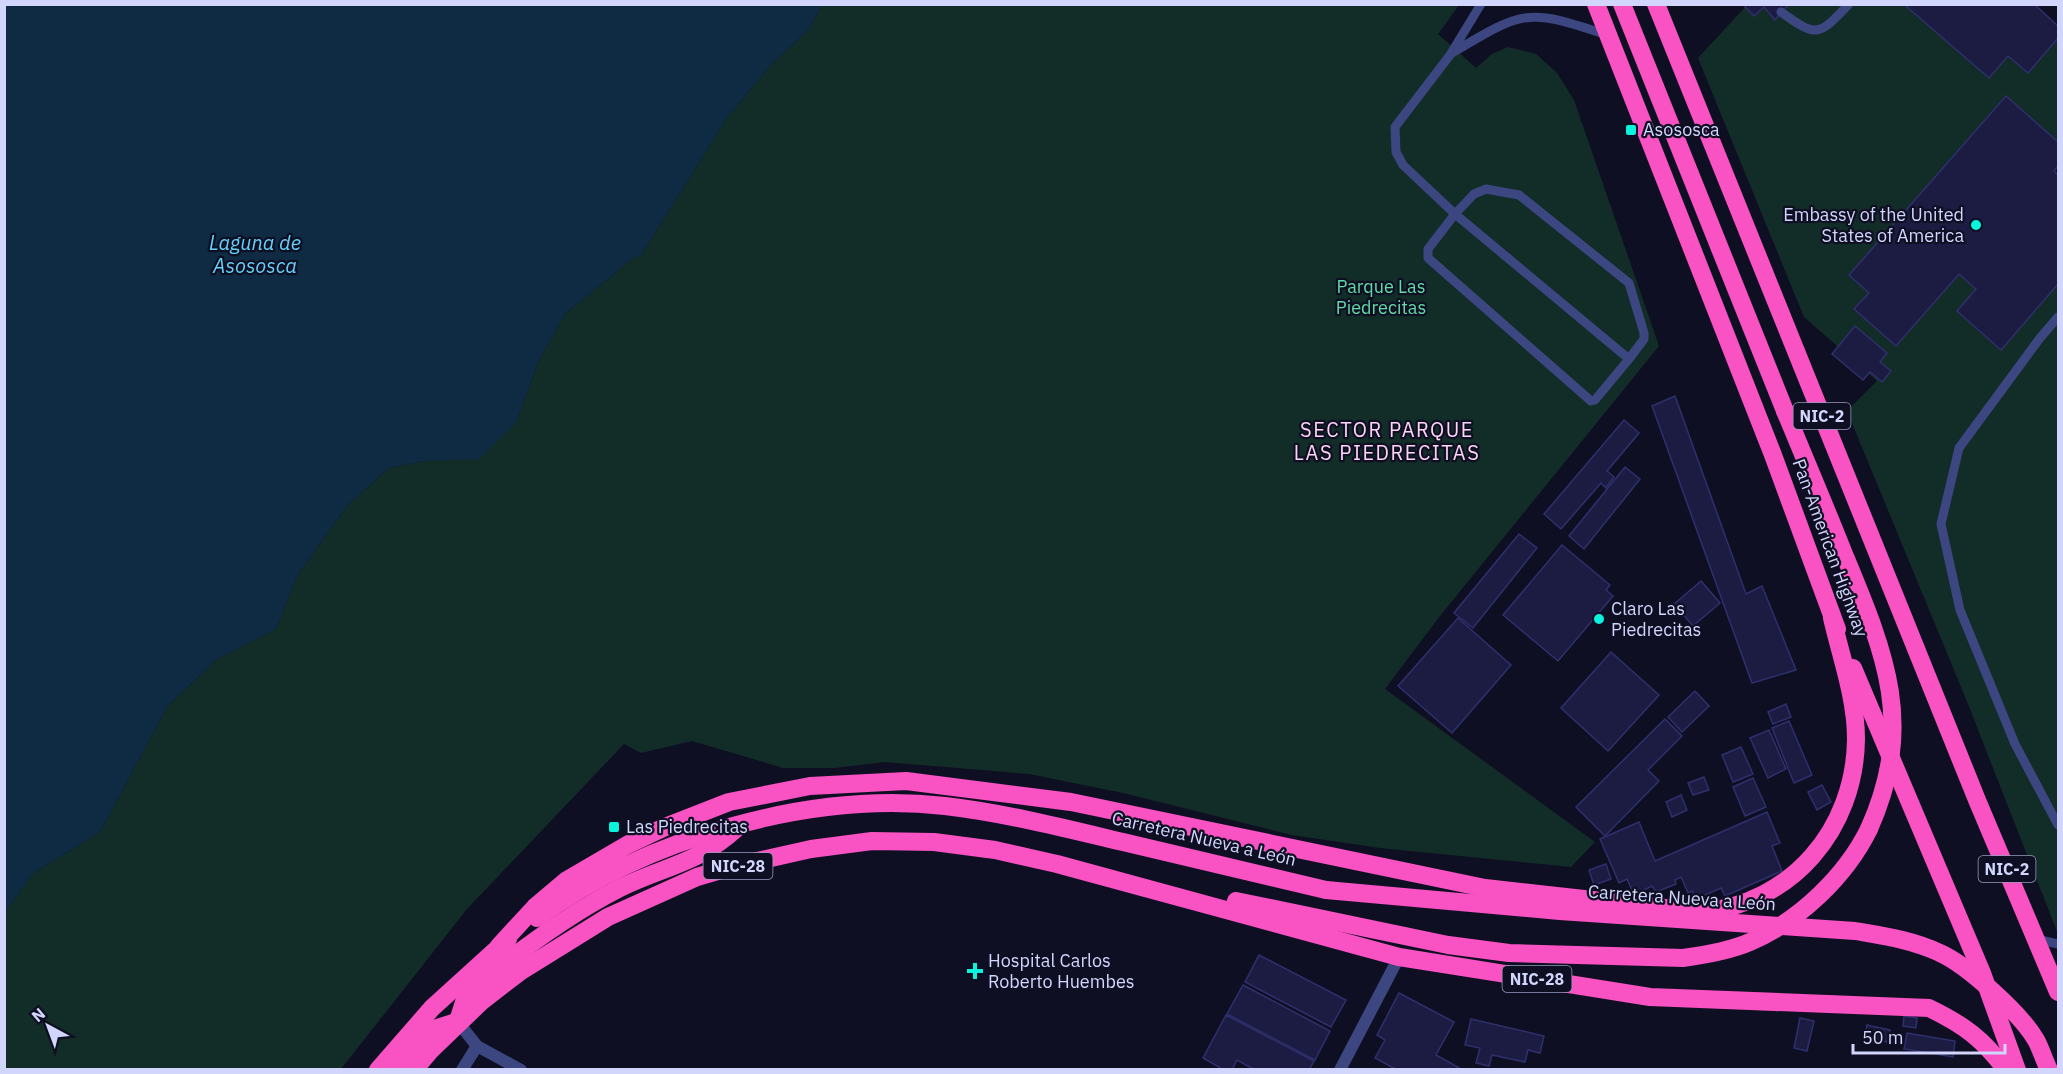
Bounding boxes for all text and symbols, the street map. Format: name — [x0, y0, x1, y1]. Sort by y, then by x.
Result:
place label: Asososca — [1643, 118, 1720, 141]
marker: Asososca — [1624, 123, 1638, 137]
place label: Embassy of the United States of America — [1783, 203, 1964, 247]
marker: Embassy of the United States of America — [1969, 218, 1983, 232]
water label: Laguna de Asososca — [209, 229, 301, 279]
park label: Parque Las Piedrecitas — [1336, 275, 1426, 319]
road number: NIC-2 — [1794, 403, 1850, 429]
district label: SECTOR PARQUE LAS PIEDRECITAS — [1294, 416, 1480, 466]
street label: Pan-American Highway — [1788, 456, 1873, 640]
place label: Claro Las Piedrecitas — [1611, 597, 1701, 641]
marker: Claro Las Piedrecitas — [1592, 612, 1606, 626]
street label: Carretera Nueva a León — [1110, 806, 1299, 871]
place label: Las Piedrecitas — [626, 815, 748, 838]
marker: Las Piedrecitas — [607, 820, 621, 834]
road number: NIC-28 — [704, 853, 772, 879]
road number: NIC-2 — [1978, 856, 2036, 882]
street label: Carretera Nueva a León — [1587, 879, 1777, 916]
place label: Hospital Carlos Roberto Huembes — [988, 949, 1135, 993]
marker: Hospital Carlos Roberto Huembes — [966, 962, 984, 980]
road number: NIC-28 — [1502, 966, 1572, 992]
north arrow — [18, 996, 78, 1056]
text: N — [27, 1003, 49, 1026]
scale bar — [1853, 1017, 2004, 1055]
text: 50 m — [1862, 1026, 1904, 1049]

